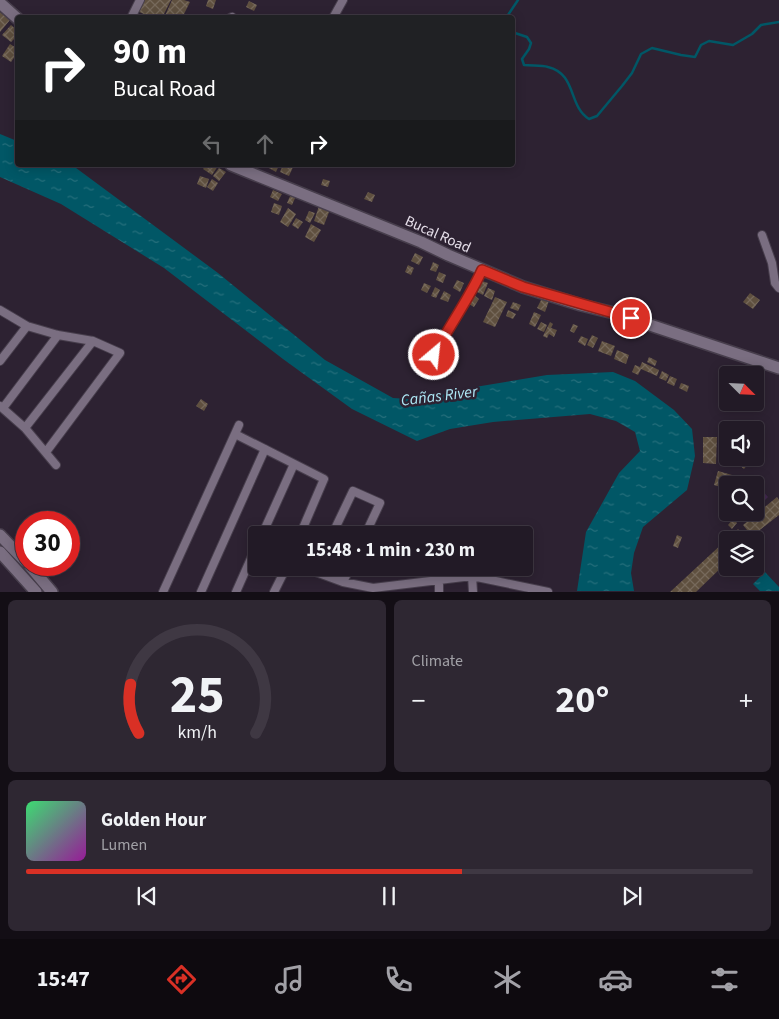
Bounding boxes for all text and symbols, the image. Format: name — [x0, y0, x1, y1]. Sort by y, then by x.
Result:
text: 90 m — [113, 27, 187, 77]
icon: right — [30, 35, 95, 100]
text: Bucal Road — [113, 73, 216, 105]
icon: left — [198, 130, 226, 158]
icon: ahead — [251, 130, 279, 158]
icon: right — [304, 130, 332, 158]
street label: Bucal Road — [401, 211, 474, 258]
pin — [610, 297, 652, 339]
icon: arrive — [617, 304, 645, 332]
position arrow — [407, 328, 459, 380]
north arrow — [719, 366, 764, 411]
map controls — [719, 366, 764, 576]
water label: Cañas River — [400, 380, 480, 412]
button: sound — [719, 421, 764, 466]
button: search — [719, 476, 764, 521]
speed limit sign: 30 — [15, 511, 80, 576]
button: layers — [719, 531, 764, 576]
text: 15:48 · 1 min · 230 m — [306, 537, 475, 564]
text: Climate — [412, 650, 463, 672]
text: 25 — [169, 659, 224, 733]
text: 20° — [555, 673, 609, 727]
text: − — [412, 681, 425, 721]
text: + — [739, 681, 753, 721]
text: km/h — [177, 720, 217, 745]
text: Golden Hour — [101, 807, 206, 834]
text: Lumen — [101, 834, 147, 856]
icon: previous — [133, 882, 161, 910]
icon: pause — [375, 882, 403, 910]
icon: next — [618, 882, 646, 910]
icon: directions — [164, 962, 199, 997]
icon: music — [272, 962, 307, 997]
icon: phone — [381, 962, 416, 997]
icon: climate — [490, 962, 525, 997]
icon: car — [598, 962, 633, 997]
icon: filters — [707, 962, 742, 997]
text: 15:47 — [37, 963, 90, 995]

